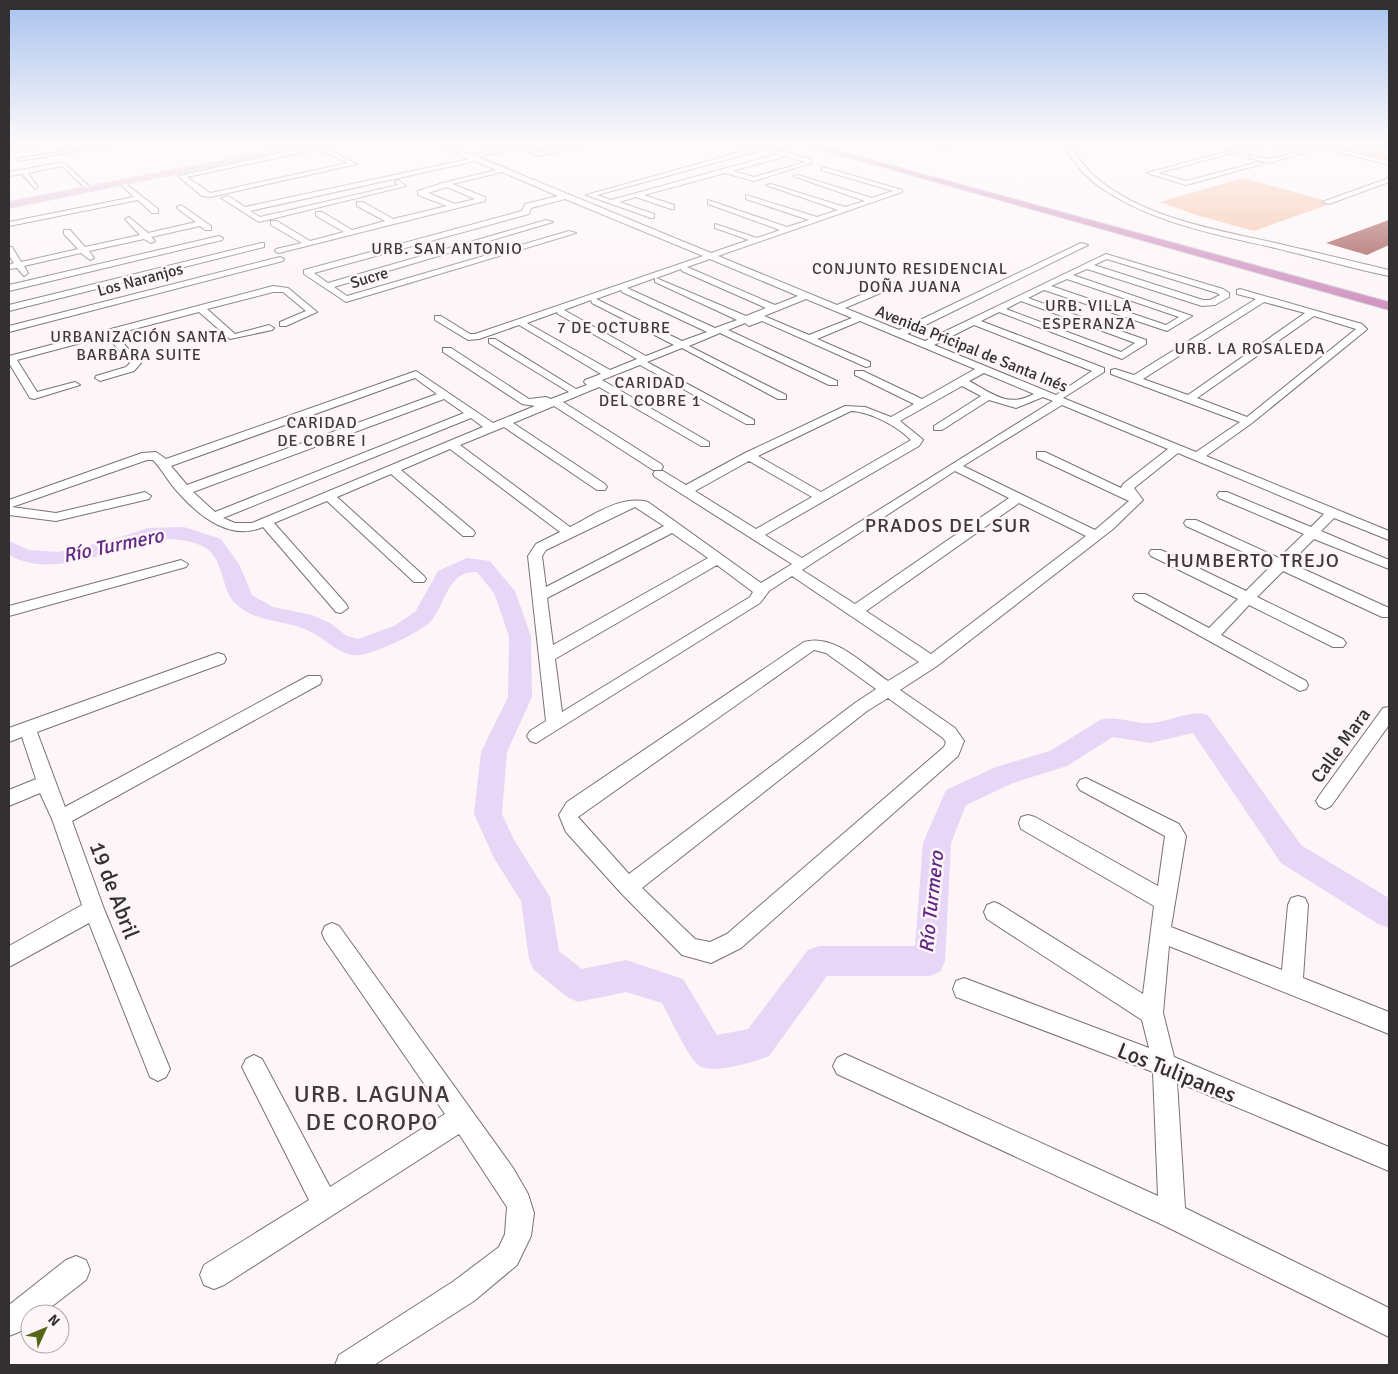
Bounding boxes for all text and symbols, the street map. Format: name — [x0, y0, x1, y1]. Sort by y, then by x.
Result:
district label: URB. SAN ANTONIO — [371, 239, 523, 259]
street label: Los Naranjos — [95, 259, 185, 301]
district label: CONJUNTO RESIDENCIAL DOÑA JUANA — [812, 259, 1008, 297]
street label: Sucre — [348, 263, 391, 293]
district label: URB. VILLA ESPERANZA — [1042, 296, 1136, 334]
street label: Avenida Pricipal de Santa Inés — [873, 301, 1071, 397]
district label: 7 DE OCTUBRE — [557, 318, 671, 338]
district label: URBANIZACIÓN SANTA BARBARA SUITE — [50, 327, 228, 365]
district label: URB. LA ROSALEDA — [1175, 339, 1325, 359]
district label: CARIDAD DEL COBRE 1 — [599, 373, 701, 411]
district label: CARIDAD DE COBRE I — [277, 413, 367, 451]
district label: PRADOS DEL SUR — [865, 513, 1031, 538]
water label: Río Turmero — [61, 522, 167, 568]
district label: HUMBERTO TREJO — [1166, 548, 1340, 573]
street label: Calle Mara — [1306, 703, 1376, 788]
street label: 19 de Abril — [84, 838, 145, 943]
water label: Río Turmero — [914, 848, 949, 954]
street label: Los Tulipanes — [1114, 1036, 1240, 1109]
district label: URB. LAGUNA DE COROPO — [294, 1079, 450, 1137]
north arrow — [20, 1304, 70, 1354]
text: N — [44, 1311, 63, 1330]

